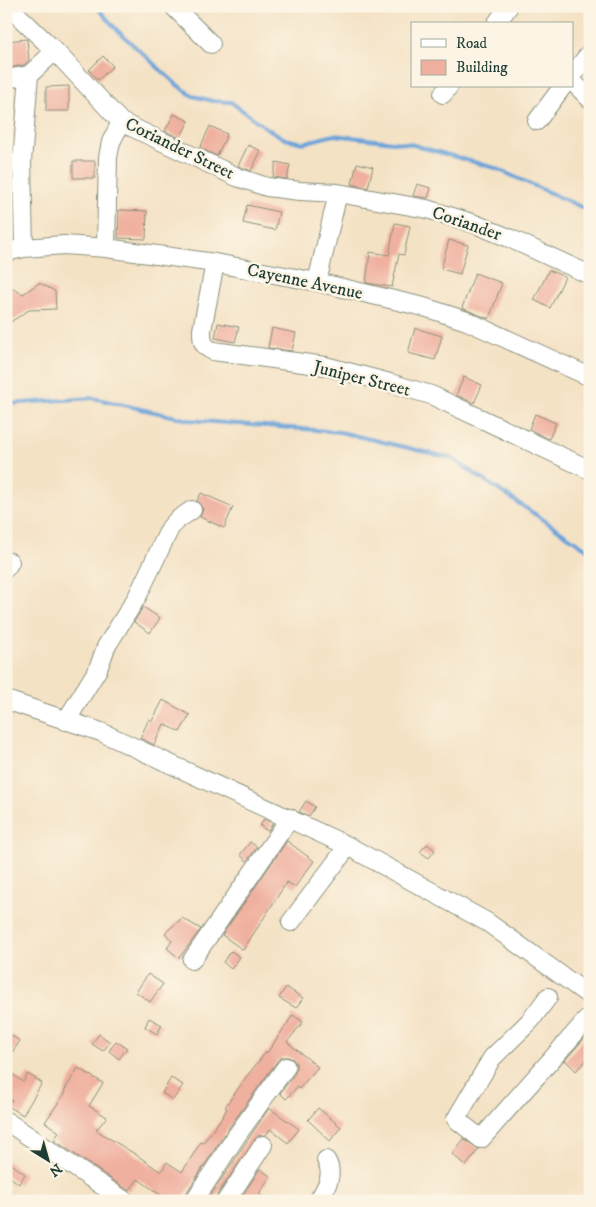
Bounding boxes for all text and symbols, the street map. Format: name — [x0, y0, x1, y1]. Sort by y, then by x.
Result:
legend — [411, 22, 574, 88]
text: Road — [456, 34, 488, 53]
text: Building — [456, 58, 508, 77]
street label: Coriander Street — [121, 113, 238, 185]
street label: Coriander — [429, 202, 505, 246]
street label: Cayenne Avenue — [245, 259, 365, 305]
street label: Juniper Street — [309, 356, 413, 402]
north arrow — [22, 1134, 72, 1184]
text: N — [45, 1159, 65, 1181]

